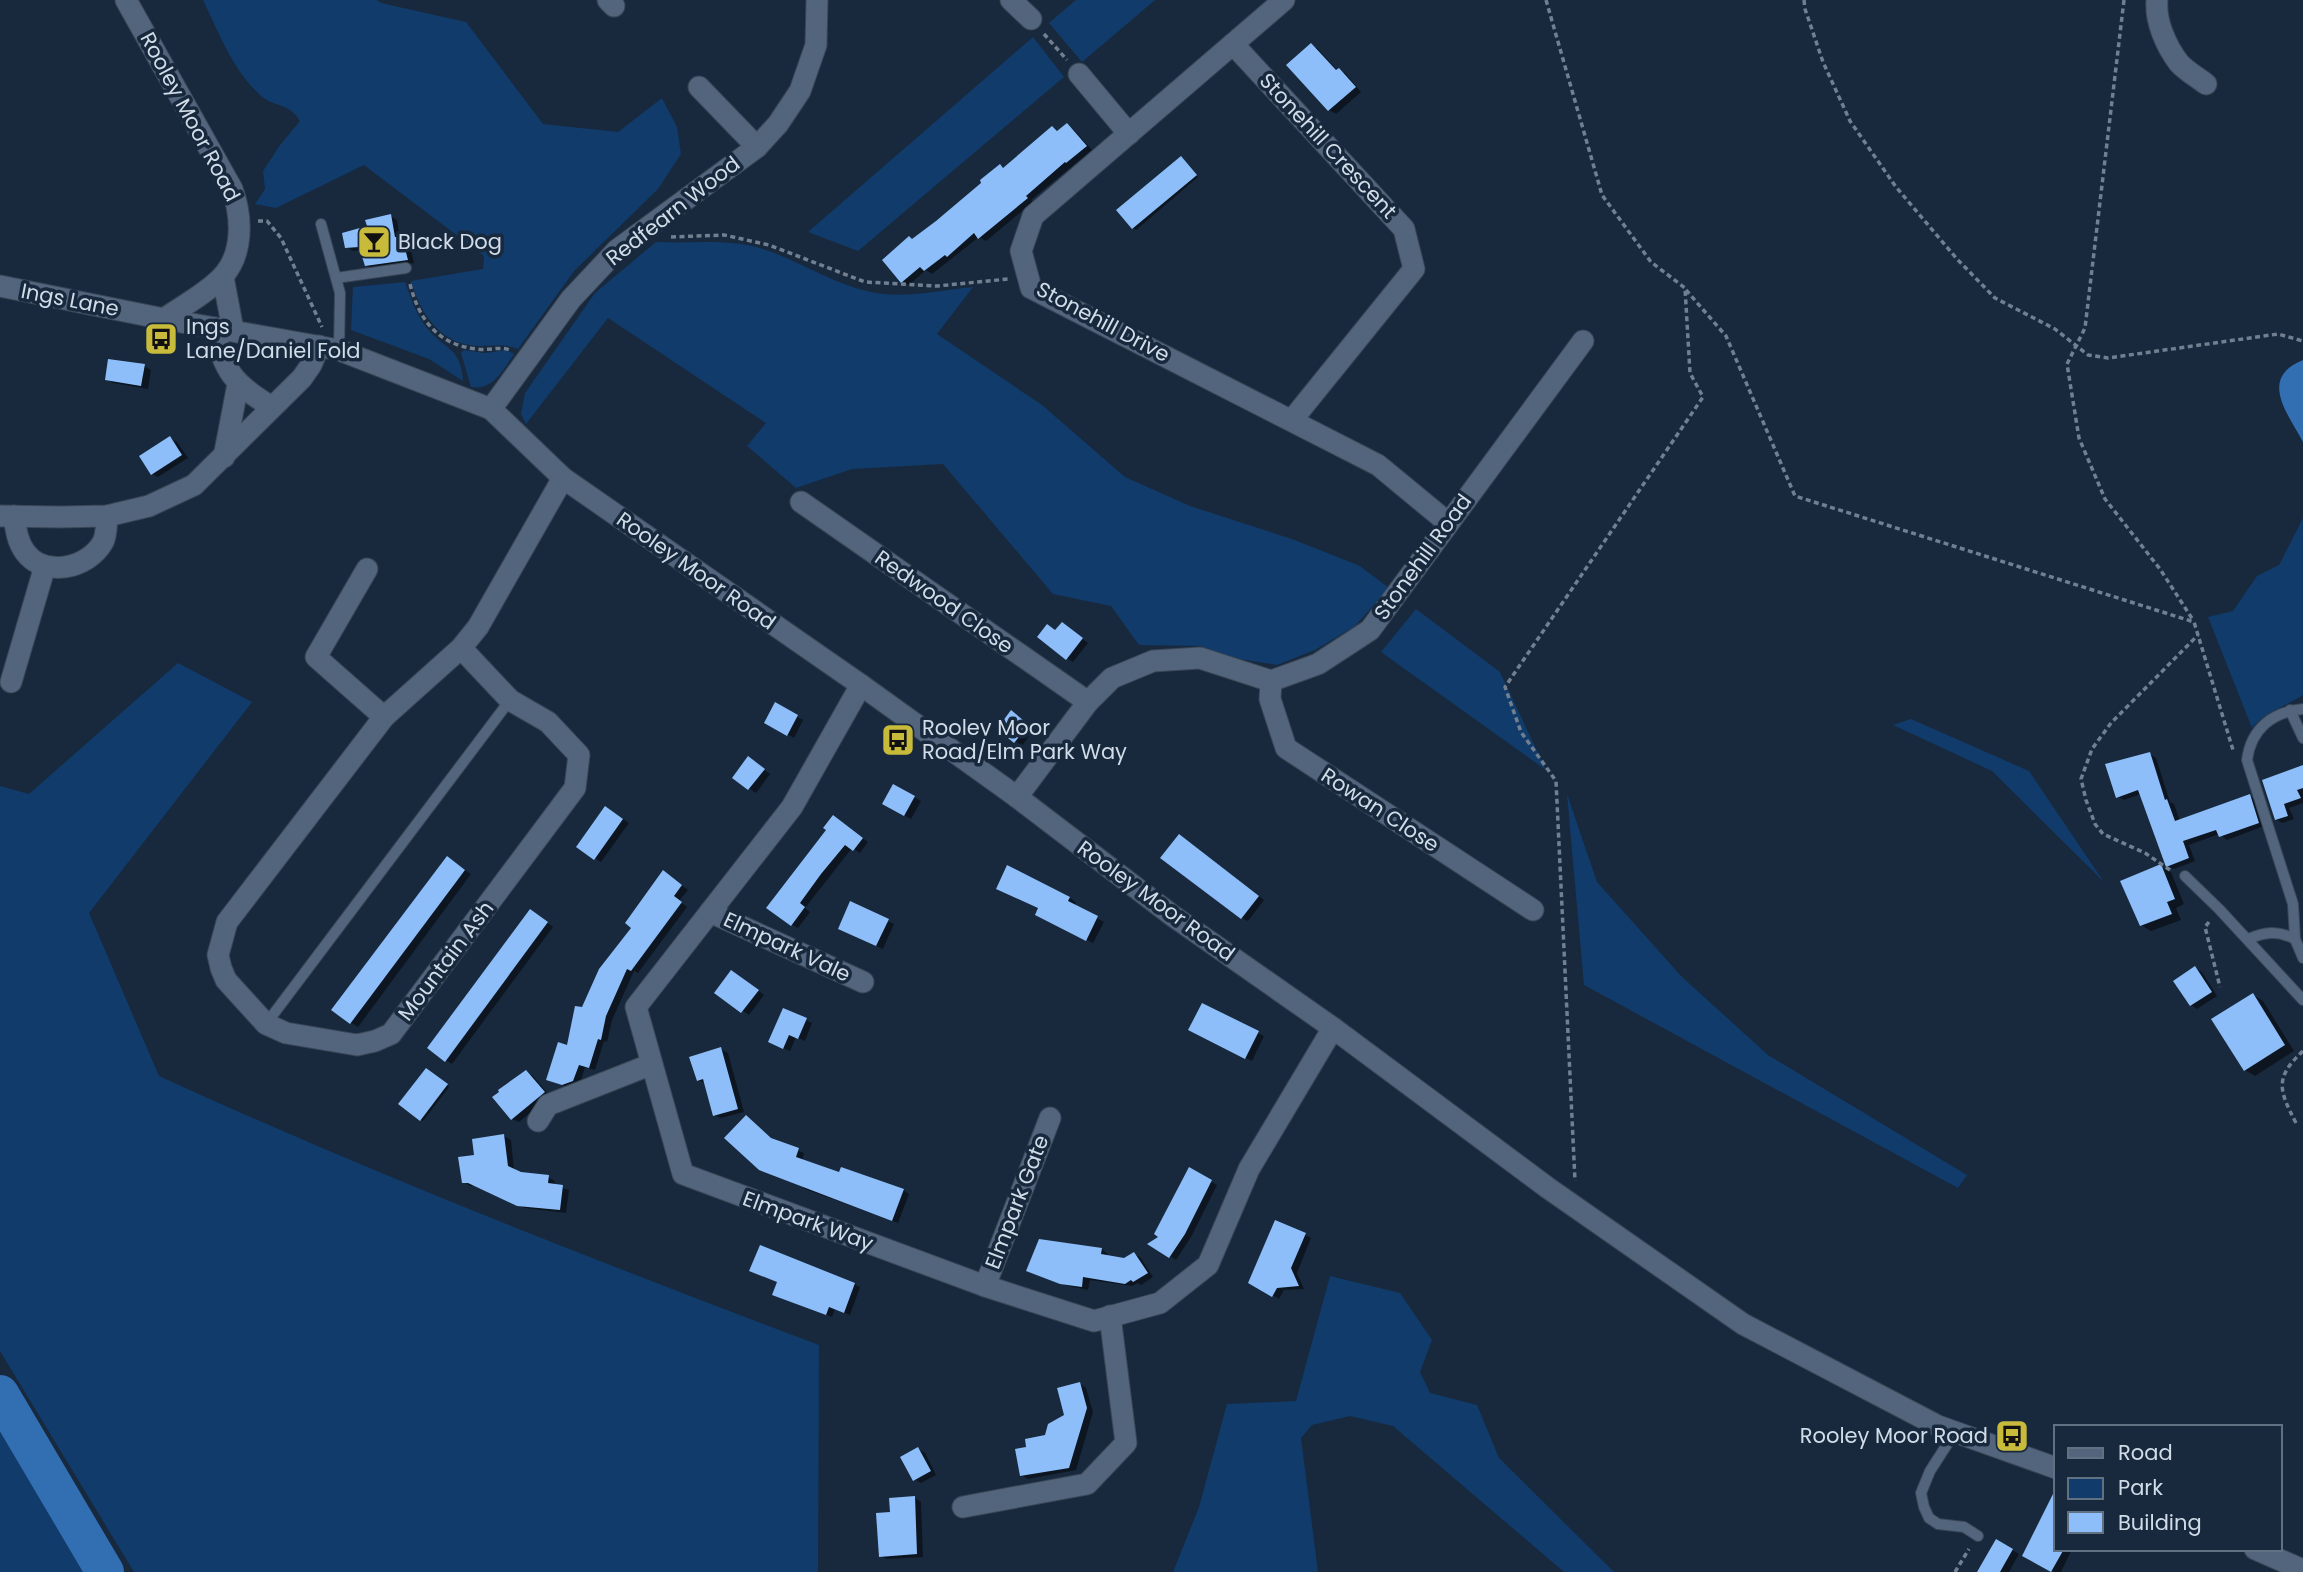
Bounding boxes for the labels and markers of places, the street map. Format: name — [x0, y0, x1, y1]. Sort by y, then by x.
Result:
bar icon: Black Dog — [355, 223, 393, 261]
place label: Black Dog — [398, 227, 502, 256]
place label: Ings Lane/Daniel Fold — [186, 312, 361, 365]
bus stop icon: Ings Lane/Daniel Fold — [142, 320, 180, 358]
place label: Rooley Moor Road/Elm Park Way — [922, 713, 1127, 766]
bus stop icon: Rooley Moor Road/Elm Park Way — [879, 721, 917, 759]
bus stop icon: Rooley Moor Road — [1993, 1417, 2031, 1455]
place label: Rooley Moor Road — [1800, 1421, 1988, 1450]

